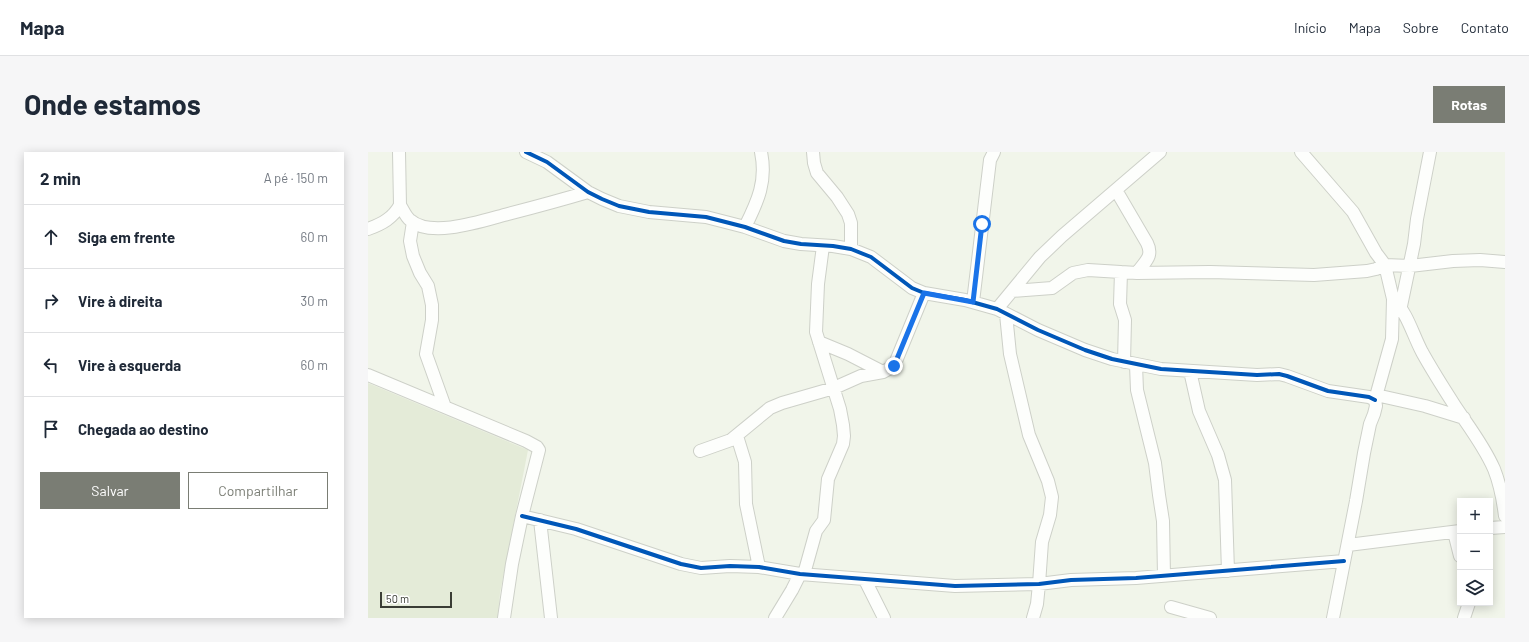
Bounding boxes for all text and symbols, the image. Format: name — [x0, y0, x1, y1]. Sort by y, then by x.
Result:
text: Mapa — [20, 16, 64, 39]
text: Início — [1294, 19, 1327, 36]
text: Mapa — [1349, 19, 1381, 36]
text: Sobre — [1403, 19, 1439, 36]
text: Contato — [1461, 19, 1509, 36]
button: Rotas — [1433, 86, 1505, 123]
text: Onde estamos — [24, 87, 201, 121]
text: 2 min — [40, 168, 81, 188]
text: A pé · 150 m — [264, 170, 328, 186]
route start — [973, 215, 991, 233]
icon: ahead — [40, 226, 62, 248]
text: Siga em frente — [78, 228, 175, 246]
text: 60 m — [301, 229, 328, 245]
icon: right — [40, 290, 62, 312]
text: Vire à direita — [78, 292, 162, 310]
text: 30 m — [301, 293, 328, 309]
icon: left — [40, 354, 62, 376]
text: Vire à esquerda — [78, 356, 181, 374]
text: 60 m — [301, 357, 328, 373]
route end — [885, 357, 903, 375]
icon: arrive — [40, 418, 62, 440]
text: Chegada ao destino — [78, 420, 209, 438]
button: Salvar — [40, 472, 180, 509]
button: Compartilhar — [188, 472, 328, 509]
map controls — [1457, 498, 1493, 606]
button: + — [1457, 498, 1493, 534]
button: − — [1457, 534, 1493, 570]
button: layers — [1457, 570, 1493, 606]
scale bar — [380, 590, 452, 609]
text: 50 m — [386, 592, 409, 605]

